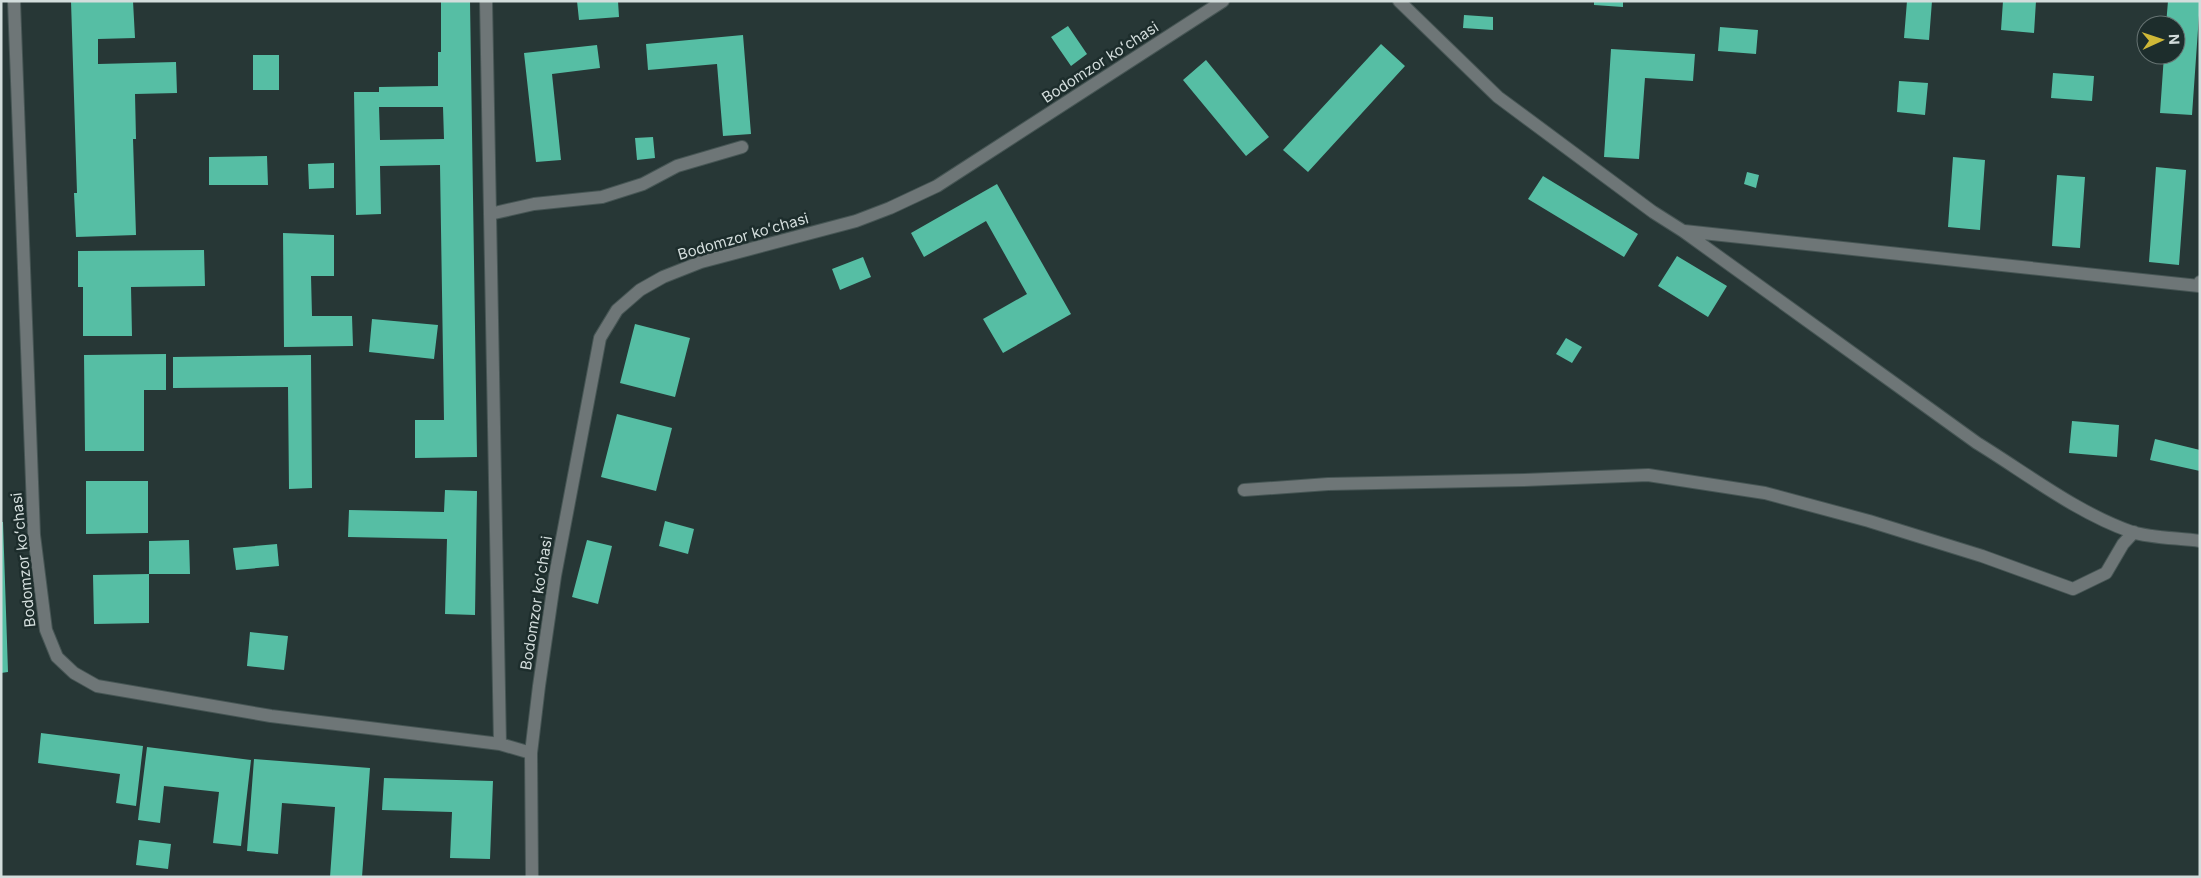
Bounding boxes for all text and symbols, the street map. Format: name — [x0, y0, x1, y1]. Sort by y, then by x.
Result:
north arrow — [2136, 15, 2186, 65]
street label: Bodomzor koʻchasi — [1038, 17, 1162, 107]
text: N — [2166, 34, 2183, 45]
street label: Bodomzor koʻchasi — [675, 208, 811, 264]
street label: Bodomzor koʻchasi — [6, 492, 40, 628]
street label: Bodomzor koʻchasi — [516, 535, 556, 671]

